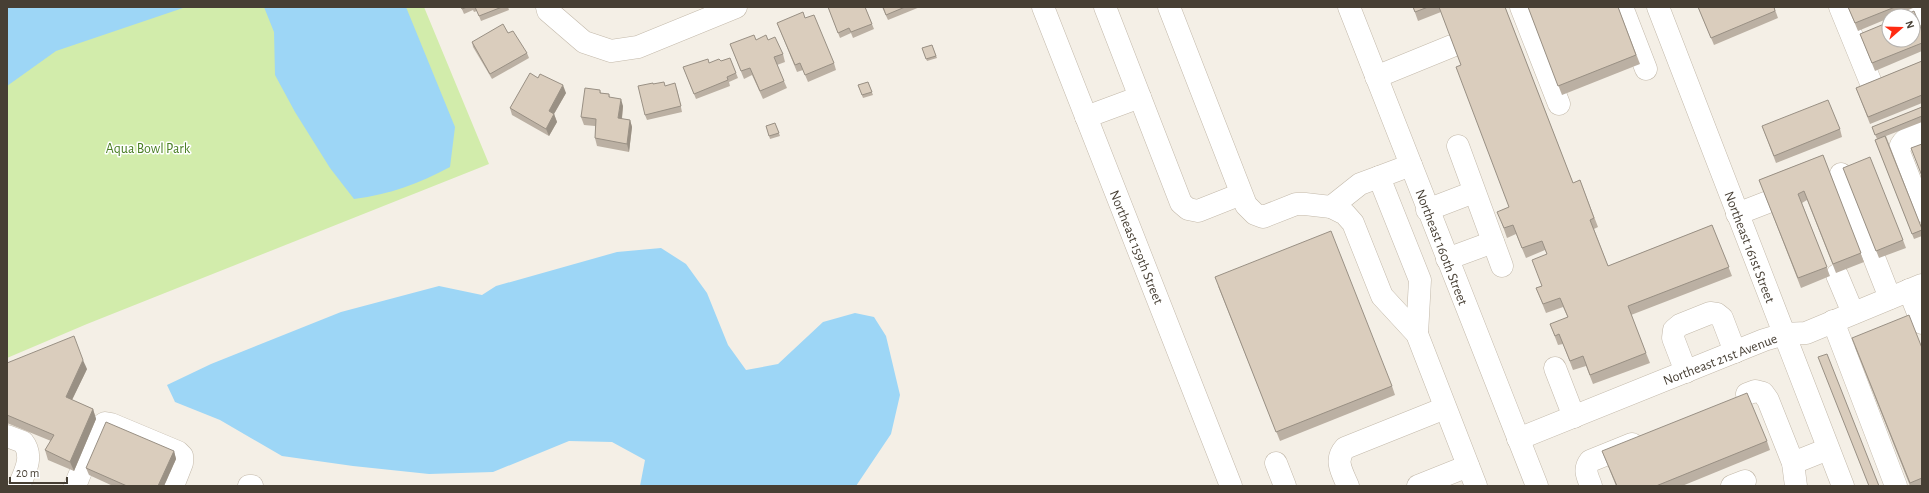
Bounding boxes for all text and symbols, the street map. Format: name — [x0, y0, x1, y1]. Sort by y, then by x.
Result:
north arrow — [1881, 8, 1921, 48]
text: N — [1903, 19, 1916, 30]
park label: Aqua Bowl Park — [106, 142, 191, 156]
street label: Northeast 160th Street — [1412, 187, 1470, 308]
street label: Northeast 159th Street — [1107, 188, 1166, 307]
street label: Northeast 161st Street — [1721, 190, 1777, 306]
street label: Northeast 21st Avenue — [1661, 332, 1779, 388]
scale bar — [10, 459, 67, 485]
text: 20 m — [16, 467, 39, 479]

